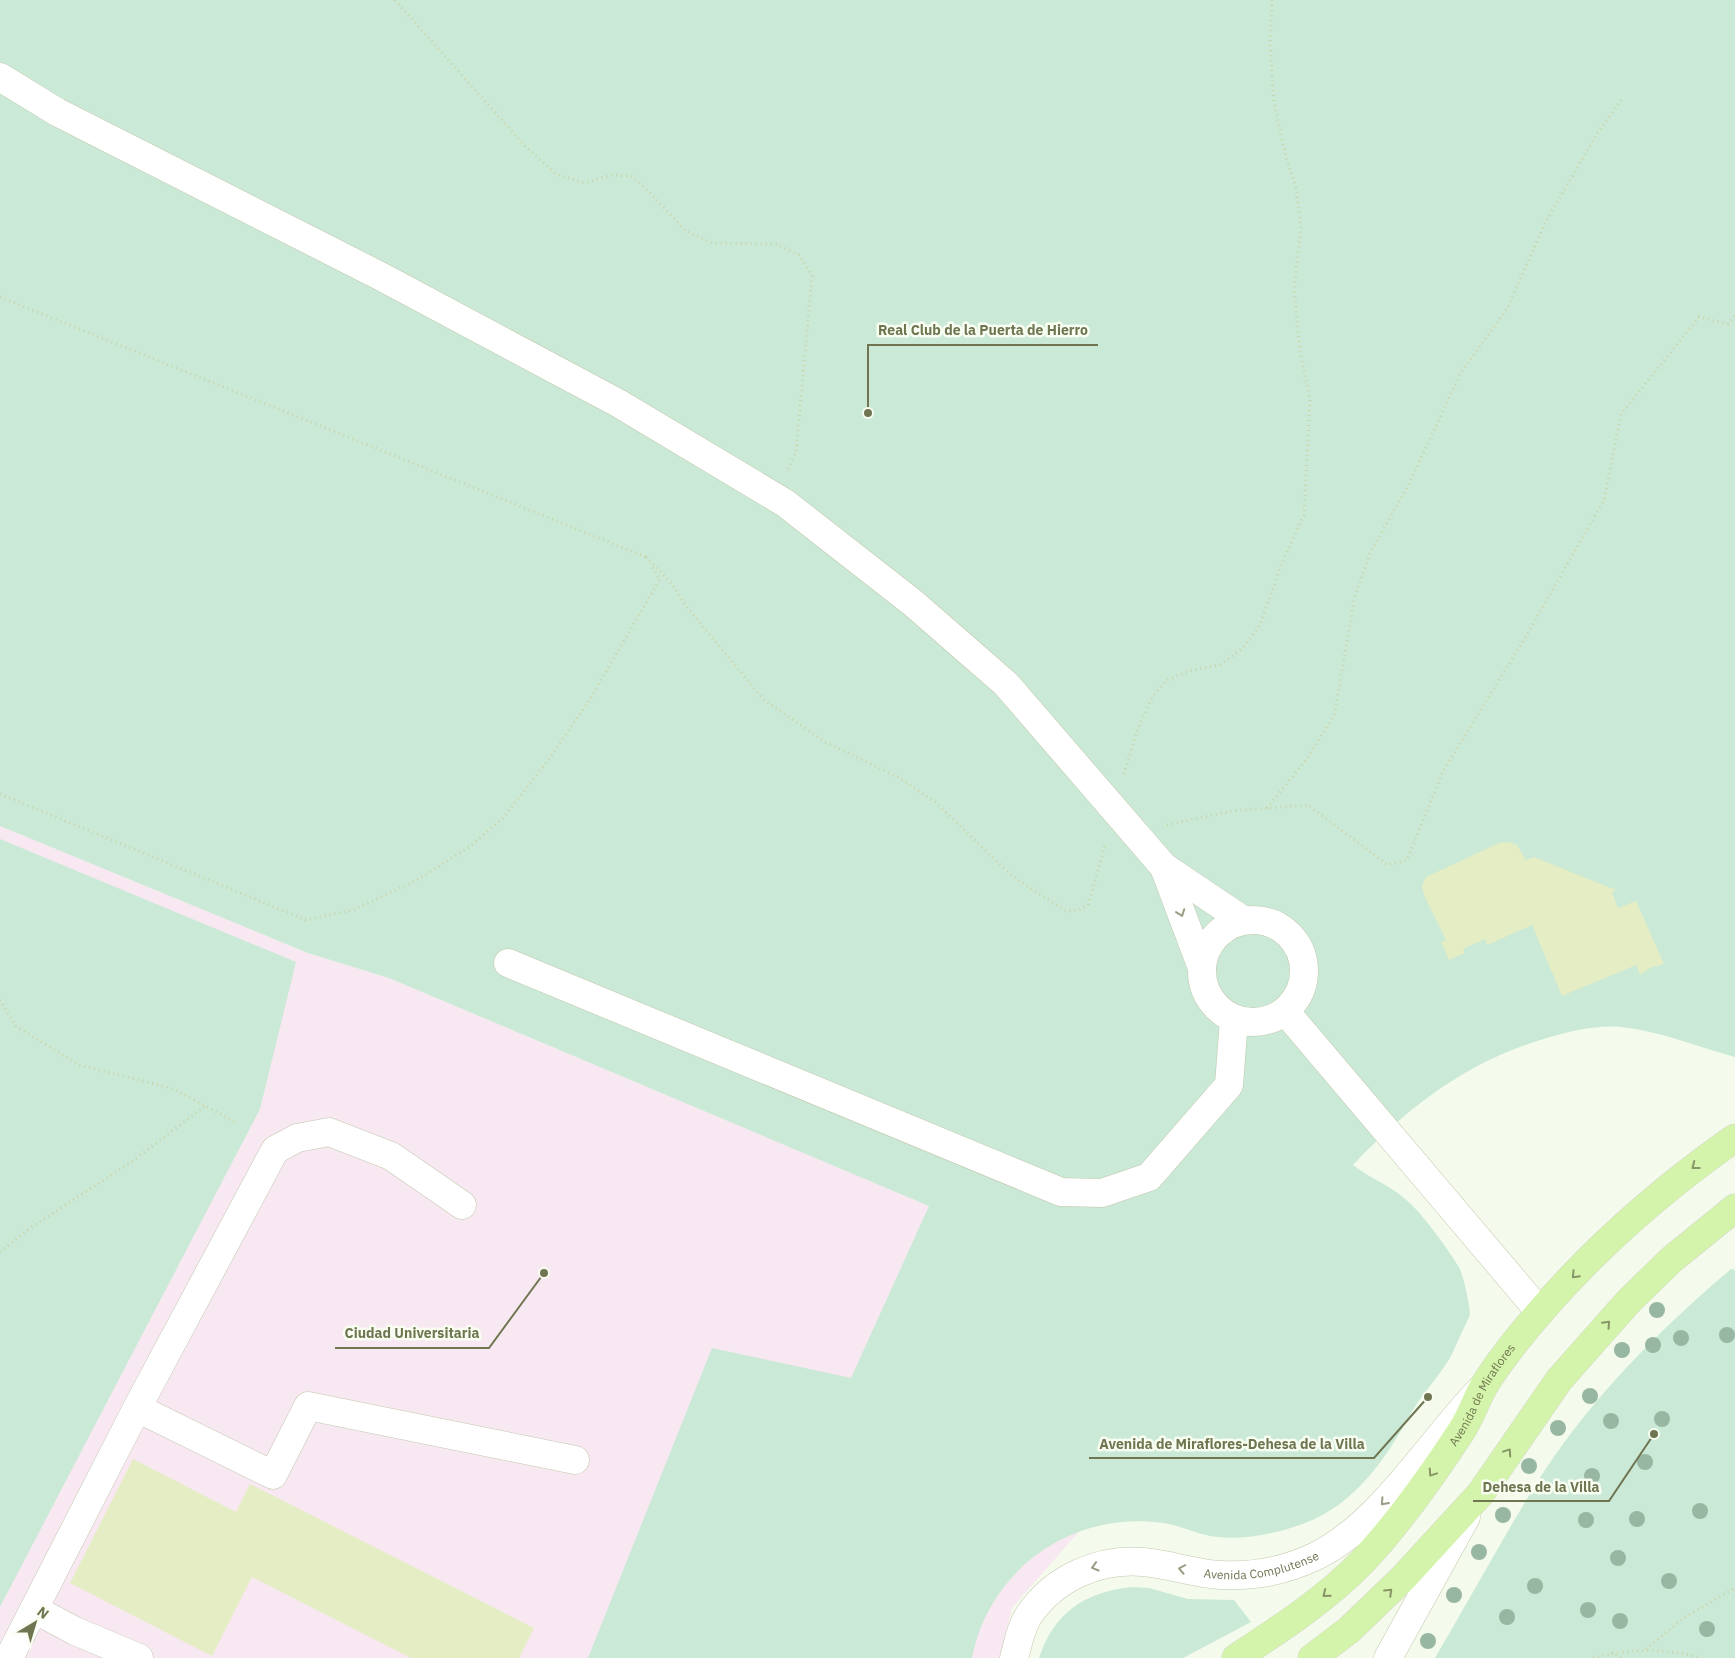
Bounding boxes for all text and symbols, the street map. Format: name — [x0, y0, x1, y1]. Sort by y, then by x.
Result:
callout: Real Club de la Puerta de Hierro — [868, 316, 1098, 345]
text: Real Club de la Puerta de Hierro — [878, 321, 1088, 339]
one-way arrow — [1175, 908, 1185, 917]
one-way arrow — [1692, 1161, 1701, 1170]
one-way arrow — [1572, 1270, 1581, 1279]
callout: Ciudad Universitaria — [335, 1319, 489, 1348]
one-way arrow — [1601, 1321, 1610, 1330]
text: Ciudad Universitaria — [345, 1324, 479, 1342]
street label: Avenida de Miraflores — [1446, 1340, 1518, 1449]
callout: Avenida de Miraflores-Dehesa de la Villa — [1089, 1429, 1374, 1458]
text: Avenida de Miraflores-Dehesa de la Villa — [1099, 1435, 1365, 1453]
one-way arrow — [1502, 1449, 1511, 1458]
one-way arrow — [1429, 1467, 1438, 1476]
callout: Dehesa de la Villa — [1473, 1472, 1609, 1501]
text: Dehesa de la Villa — [1483, 1478, 1599, 1496]
one-way arrow — [1380, 1496, 1389, 1505]
street label: Avenida Complutense — [1203, 1548, 1322, 1582]
one-way arrow — [1092, 1561, 1100, 1571]
one-way arrow — [1178, 1564, 1187, 1575]
one-way arrow — [1323, 1589, 1332, 1597]
one-way arrow — [1383, 1589, 1392, 1598]
north arrow — [10, 1598, 60, 1648]
text: N — [33, 1603, 53, 1623]

